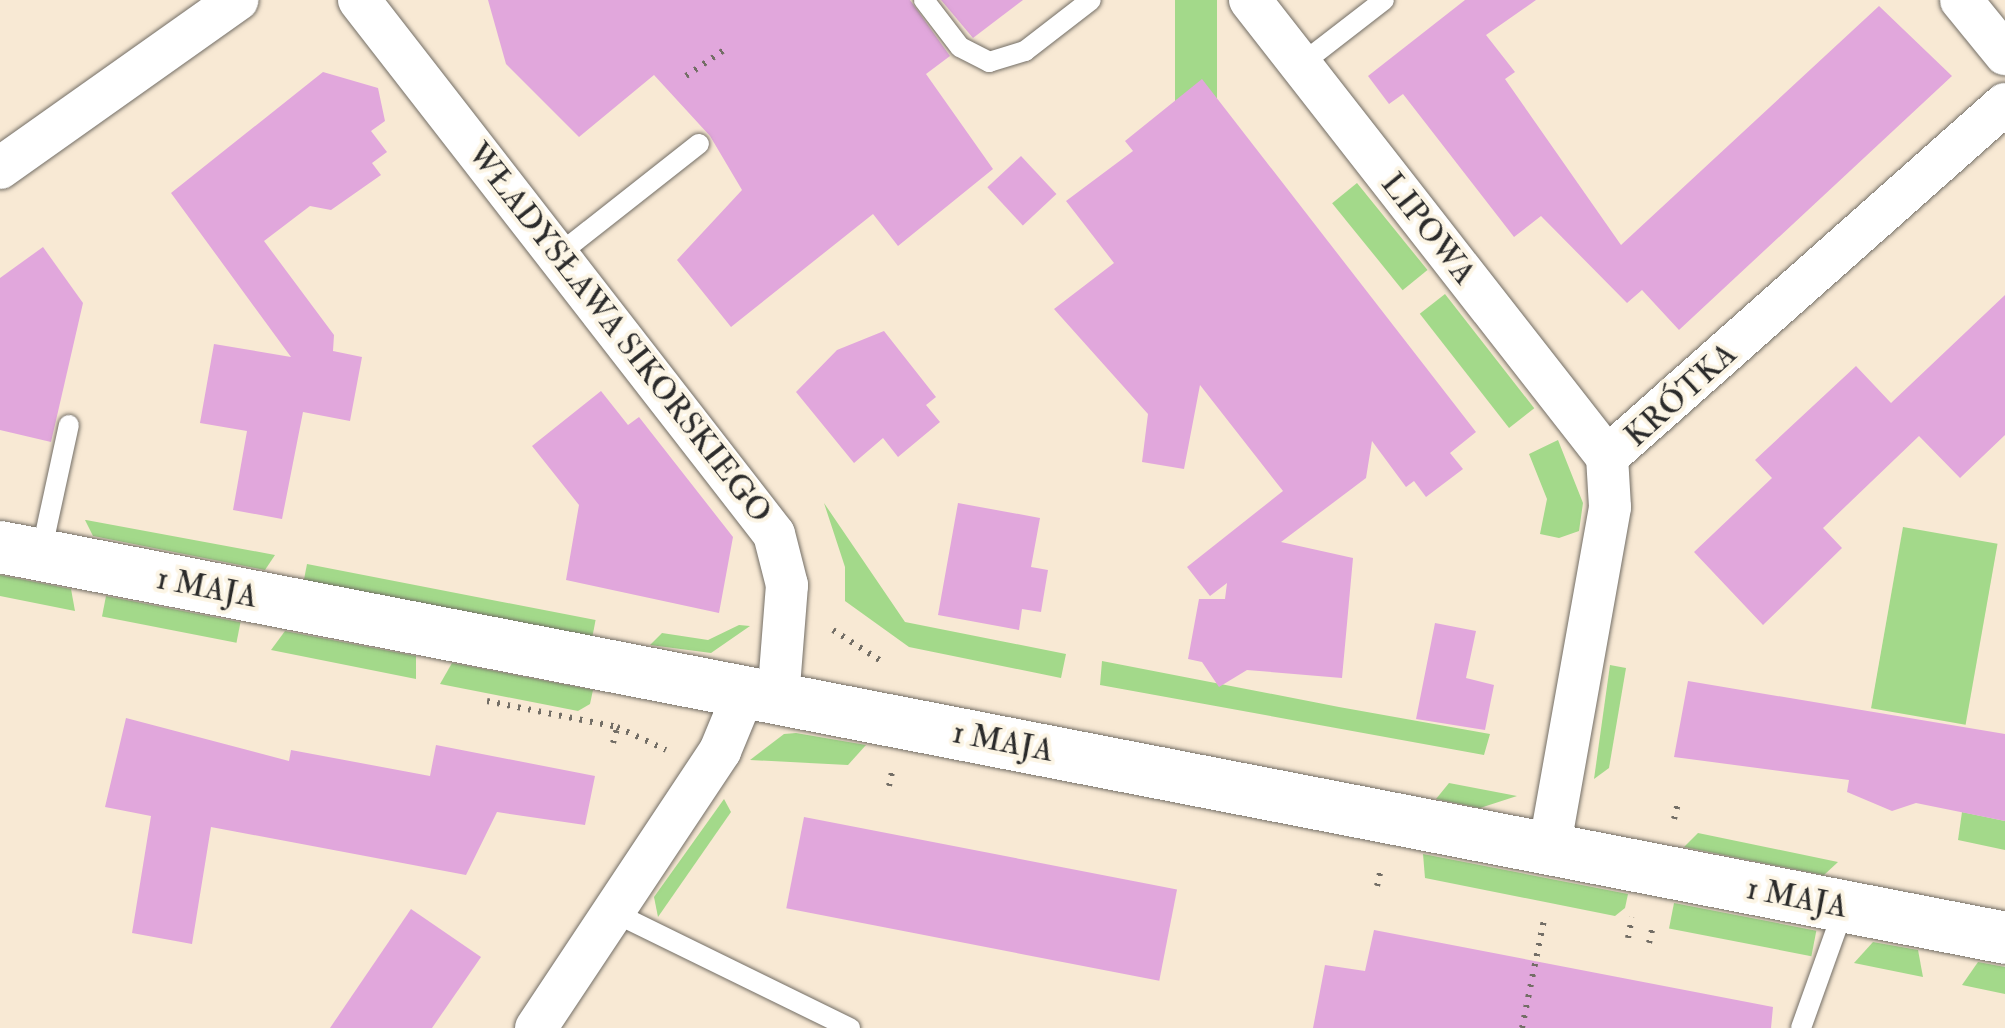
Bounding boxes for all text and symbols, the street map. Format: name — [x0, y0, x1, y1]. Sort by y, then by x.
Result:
street label: WŁADYSŁAWA SIKORSKIEGO — [459, 135, 779, 531]
street label: LIPOWA — [1373, 166, 1483, 292]
street label: KRÓTKA — [1617, 335, 1745, 455]
street label: 1 MAJA — [153, 559, 261, 617]
street label: 1 MAJA — [949, 713, 1057, 771]
street label: 1 MAJA — [1743, 869, 1851, 927]

